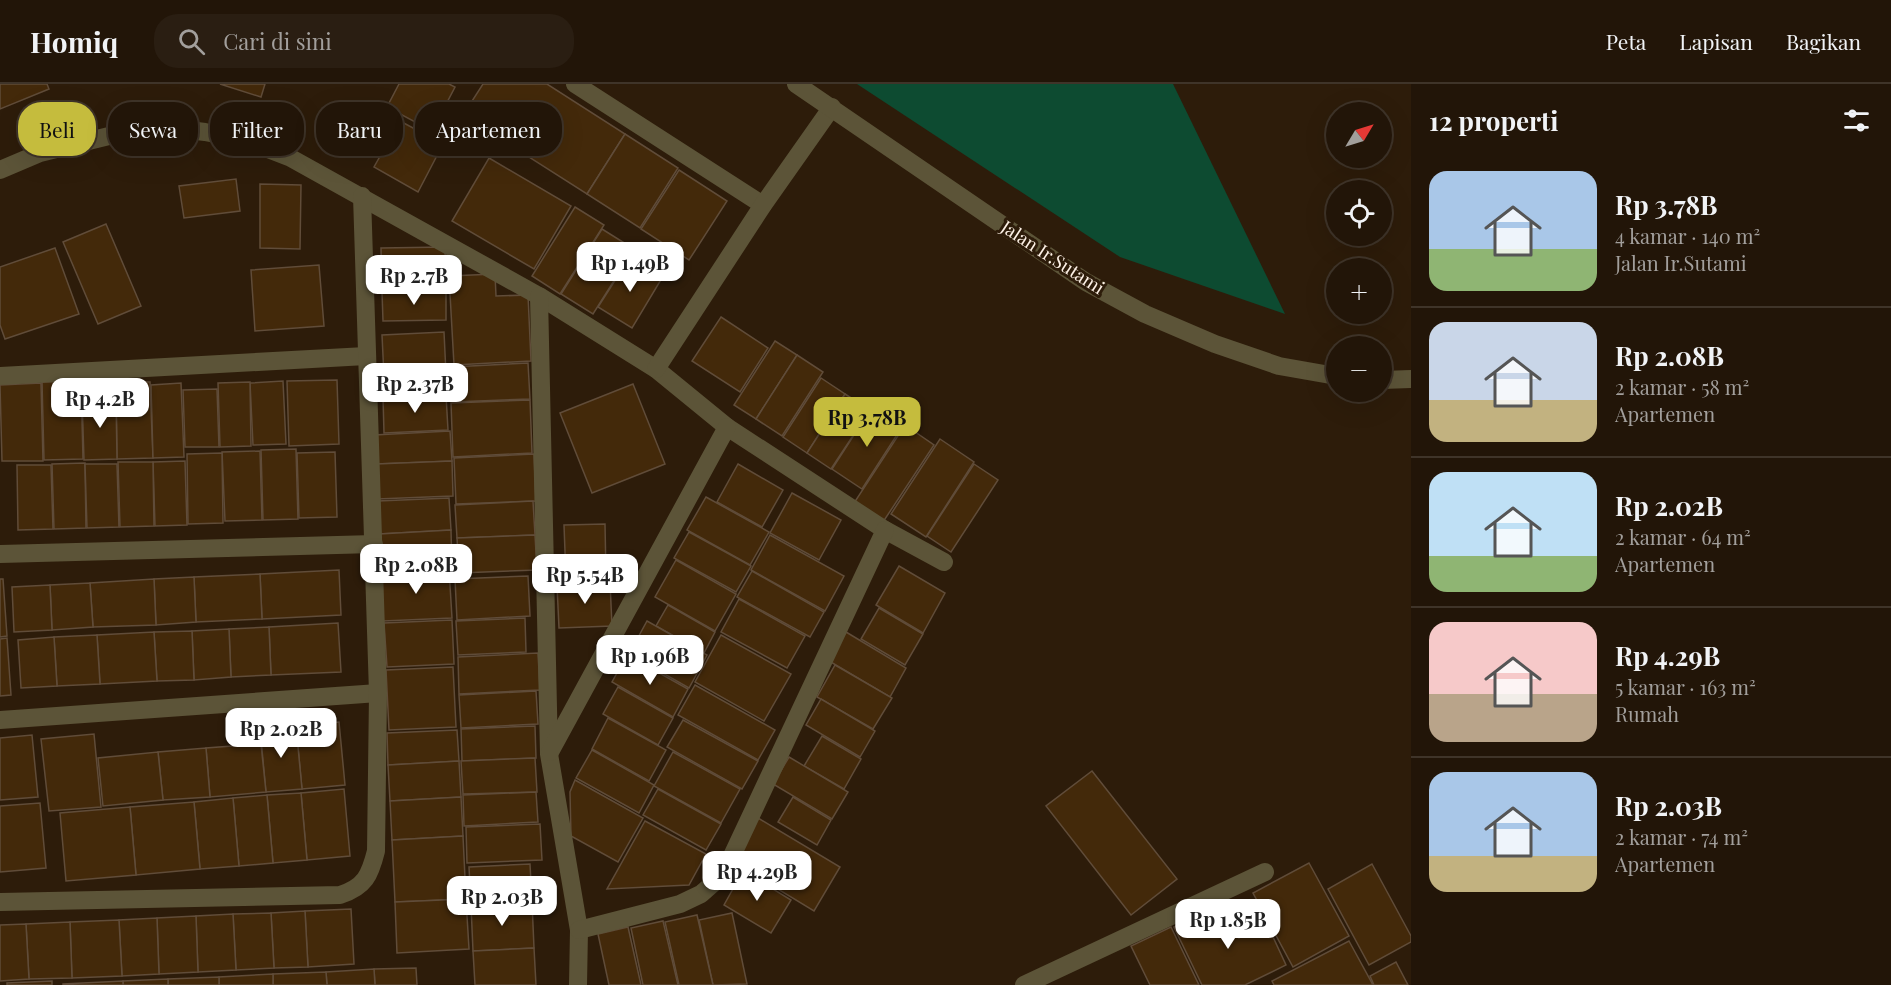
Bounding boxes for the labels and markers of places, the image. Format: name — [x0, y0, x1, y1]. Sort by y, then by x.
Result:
pin: Rp 1.49B — [568, 242, 692, 293]
pin: Rp 2.7B — [359, 255, 469, 306]
pin: Rp 2.37B — [353, 363, 477, 414]
pin: Rp 4.2B — [45, 378, 155, 429]
pin: Rp 3.78B — [805, 397, 929, 448]
pin: Rp 2.08B — [354, 544, 478, 595]
pin: Rp 5.54B — [523, 554, 647, 605]
pin: Rp 1.96B — [588, 635, 712, 686]
pin: Rp 2.02B — [219, 708, 343, 759]
pin: Rp 4.29B — [695, 851, 819, 902]
pin: Rp 2.03B — [440, 876, 564, 927]
pin: Rp 1.85B — [1166, 899, 1290, 950]

